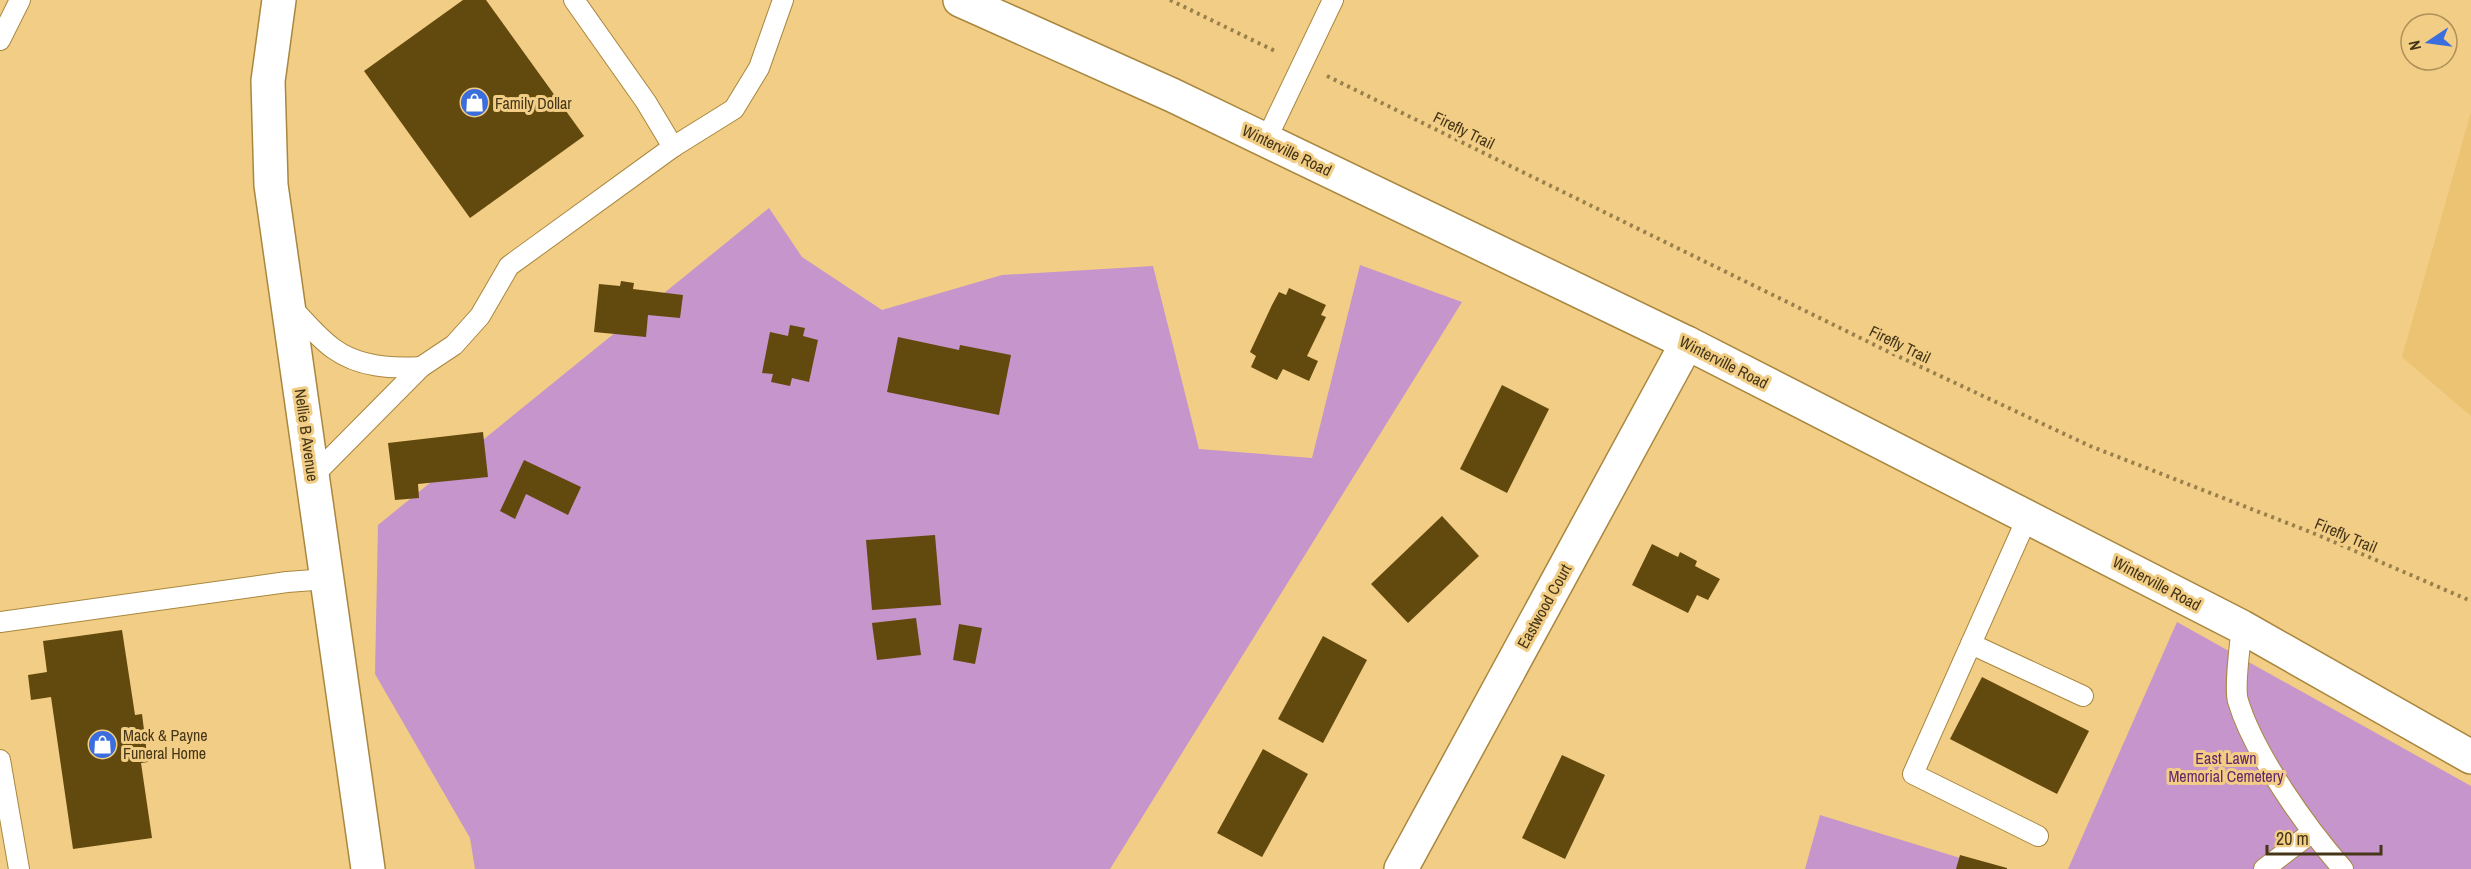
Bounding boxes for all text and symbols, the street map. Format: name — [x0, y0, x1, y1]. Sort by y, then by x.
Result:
north arrow — [2399, 12, 2459, 72]
text: N — [2403, 38, 2426, 52]
shop icon: Family Dollar — [458, 87, 490, 119]
place label: Family Dollar — [495, 92, 572, 114]
street label: Firefly Trail — [1430, 106, 1498, 154]
street label: Winterville Road — [1239, 119, 1335, 181]
street label: Firefly Trail — [1866, 320, 1934, 368]
street label: Winterville Road — [1676, 330, 1772, 394]
street label: Nellie B Avenue — [290, 387, 324, 483]
street label: Firefly Trail — [2311, 512, 2381, 558]
street label: Winterville Road — [2109, 551, 2205, 615]
street label: Eastwood Court — [1512, 560, 1576, 652]
place label: Mack & Payne Funeral Home — [123, 724, 208, 764]
shop icon: Mack & Payne Funeral Home — [86, 728, 118, 760]
park label: East Lawn Memorial Cemetery — [2168, 747, 2284, 787]
scale bar — [2267, 818, 2381, 856]
text: 20 m — [2276, 826, 2309, 851]

